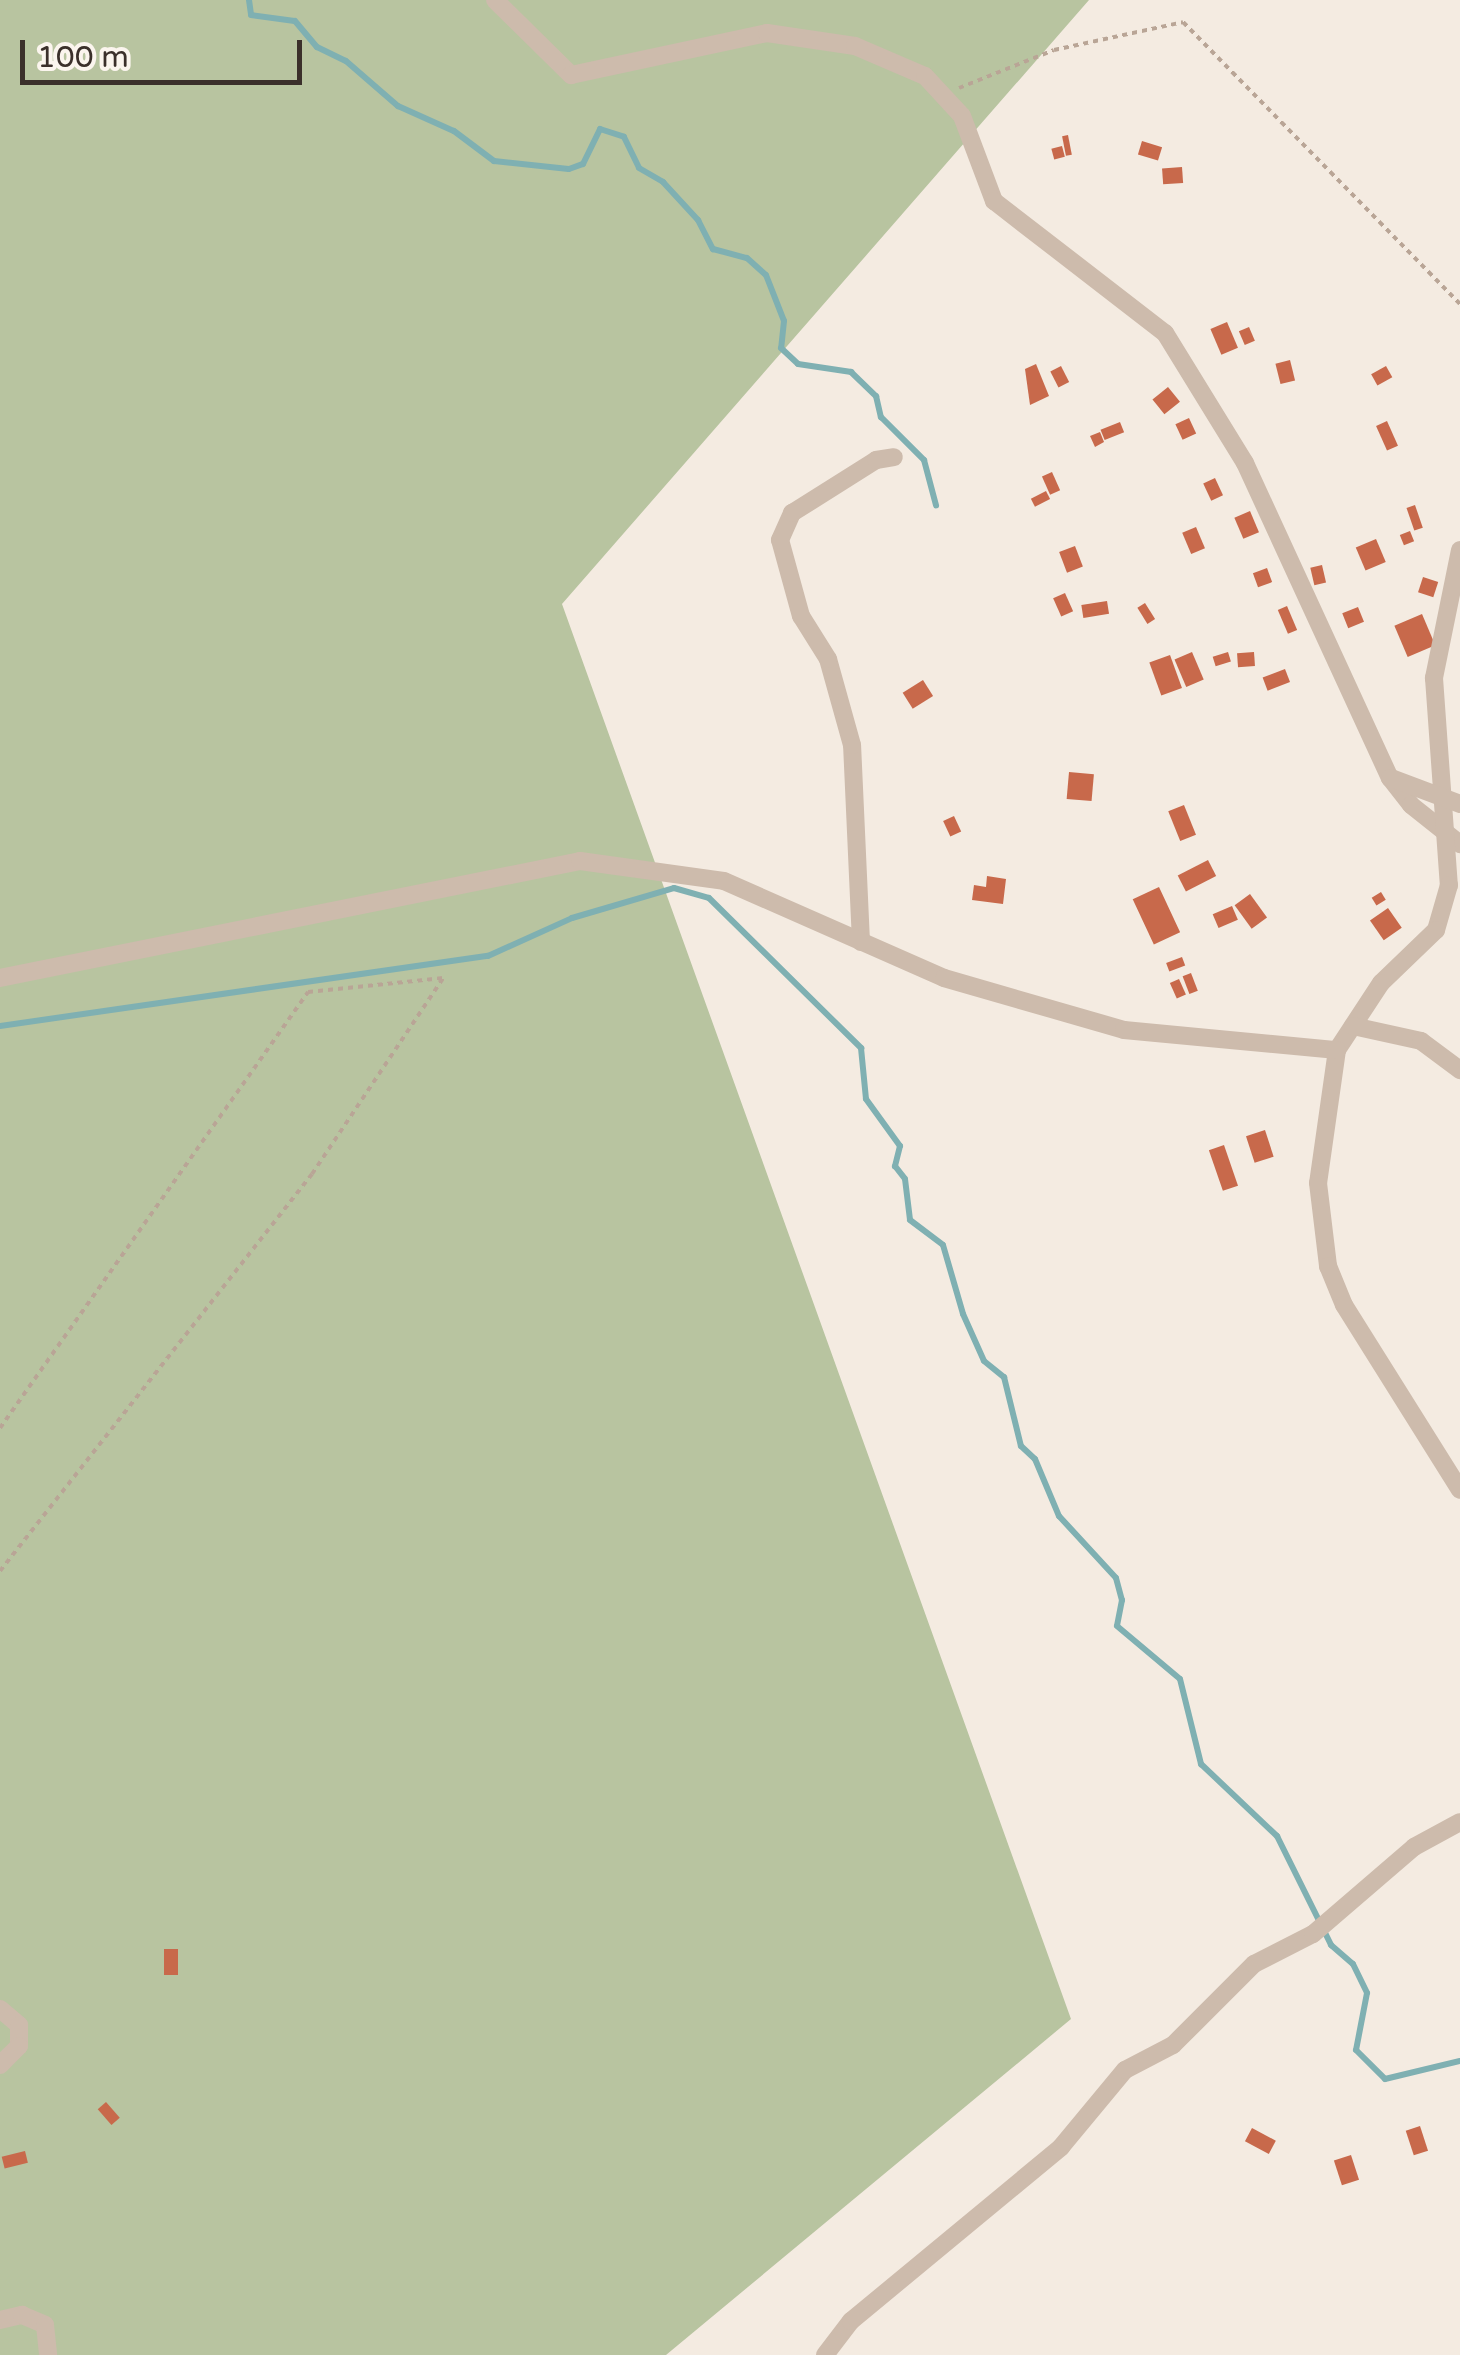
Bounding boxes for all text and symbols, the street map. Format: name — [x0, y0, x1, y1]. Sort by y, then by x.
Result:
scale bar — [25, 20, 308, 82]
text: 100 m — [37, 39, 129, 76]

